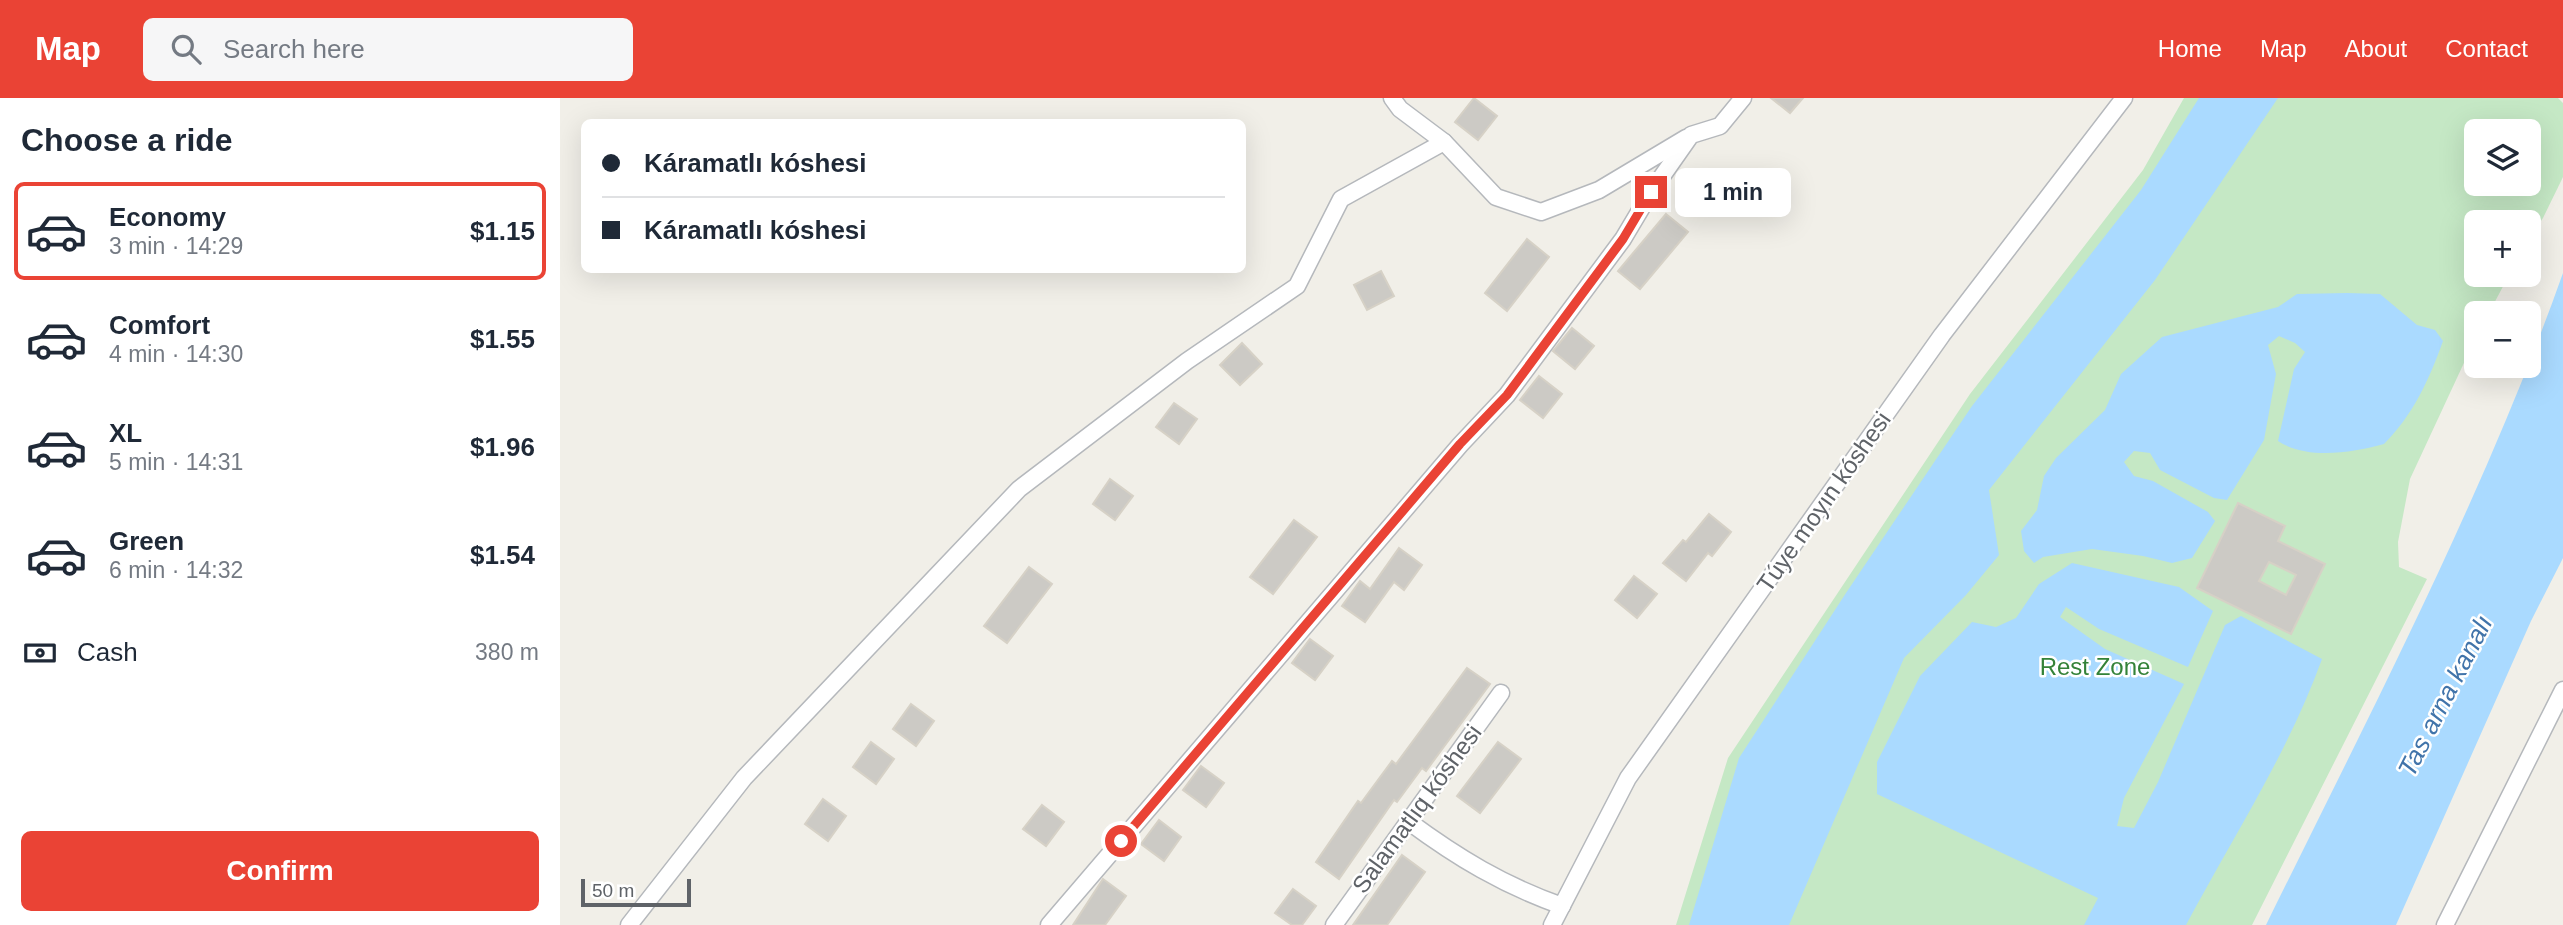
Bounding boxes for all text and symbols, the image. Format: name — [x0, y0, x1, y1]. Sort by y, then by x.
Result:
search box — [143, 18, 633, 81]
text: Map — [35, 30, 101, 67]
icon: search — [167, 30, 205, 68]
text: Search here — [223, 34, 365, 64]
text: Home — [2158, 35, 2222, 62]
text: Map — [2260, 35, 2307, 62]
text: About — [2345, 35, 2407, 62]
text: Contact — [2445, 35, 2528, 62]
map controls — [2464, 119, 2541, 378]
button: layers — [2464, 119, 2541, 196]
text: Choose a ride — [21, 122, 233, 158]
text: Káramatlı kóshesi — [644, 148, 867, 178]
callout: 1 min — [1676, 168, 1791, 217]
route end — [1635, 176, 1667, 208]
text: 1 min — [1703, 179, 1763, 205]
icon: car — [25, 200, 88, 263]
text: Economy — [109, 202, 226, 232]
button: + — [2464, 210, 2541, 287]
text: Káramatlı kóshesi — [644, 215, 867, 245]
text: $1.15 — [470, 216, 535, 246]
text: 3 min · 14:29 — [109, 233, 243, 259]
button: − — [2464, 301, 2541, 378]
icon: car — [25, 308, 88, 371]
text: Comfort — [109, 310, 210, 340]
text: $1.55 — [470, 324, 535, 354]
text: 4 min · 14:30 — [109, 341, 243, 367]
street label: Túye moyın kóshesi — [1751, 407, 1896, 597]
icon: car — [25, 416, 88, 479]
text: XL — [109, 418, 142, 448]
text: $1.96 — [470, 432, 535, 462]
text: 5 min · 14:31 — [109, 449, 243, 475]
icon: car — [25, 524, 88, 587]
text: Green — [109, 526, 184, 556]
text: $1.54 — [470, 540, 535, 570]
text: 6 min · 14:32 — [109, 557, 243, 583]
water label: Tas arna kanalı — [2391, 610, 2499, 782]
icon: cash — [21, 634, 59, 672]
text: Cash — [77, 637, 138, 667]
text: 380 m — [475, 639, 539, 665]
park label: Rest Zone — [2040, 653, 2150, 680]
street label: Salamatlıq kóshesi — [1346, 719, 1487, 898]
route start — [1105, 825, 1137, 857]
button: Confirm — [21, 831, 539, 911]
scale bar — [581, 876, 691, 908]
text: 50 m — [592, 880, 634, 901]

